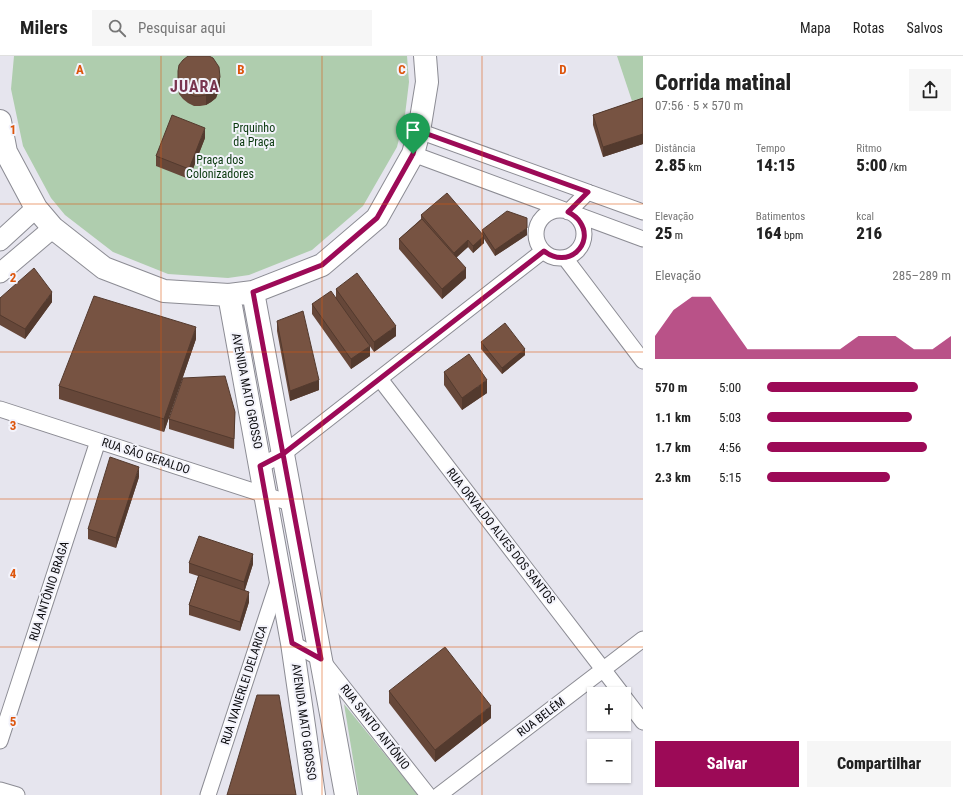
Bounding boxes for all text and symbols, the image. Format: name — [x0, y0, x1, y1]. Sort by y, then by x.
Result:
search box — [92, 10, 372, 46]
text: Milers — [20, 16, 68, 39]
icon: search — [106, 17, 128, 39]
text: Pesquisar aqui — [138, 19, 226, 37]
text: Mapa — [800, 20, 831, 36]
text: Rotas — [853, 20, 885, 36]
text: Salvos — [907, 20, 943, 36]
text: A — [76, 62, 84, 77]
text: B — [237, 62, 245, 77]
text: C — [398, 62, 406, 77]
text: D — [559, 62, 567, 77]
button: share — [909, 69, 951, 111]
text: Corrida matinal — [655, 70, 791, 95]
district label: JUARA — [170, 77, 220, 96]
text: 07:56 · 5 × 570 m — [655, 98, 743, 113]
pin — [396, 113, 430, 154]
icon: arrive — [402, 119, 424, 141]
park label: Prquinho da Praça — [233, 121, 275, 149]
text: 1 — [10, 122, 16, 137]
text: Distância — [655, 142, 696, 155]
text: Tempo — [756, 142, 785, 155]
text: Ritmo — [856, 142, 882, 155]
park label: Praça dos Colonizadores — [186, 153, 254, 181]
text: 2.85 — [655, 155, 686, 175]
text: 14:15 — [756, 155, 795, 175]
text: 5:00 — [856, 155, 887, 175]
text: km — [686, 161, 702, 174]
text: /km — [887, 161, 907, 174]
text: Elevação — [655, 210, 694, 223]
text: Batimentos — [756, 210, 805, 223]
text: kcal — [856, 210, 874, 223]
text: 25 — [655, 223, 672, 243]
text: 164 — [756, 223, 782, 243]
text: 216 — [856, 223, 882, 243]
text: m — [672, 229, 683, 242]
text: bpm — [782, 229, 803, 242]
text: Elevação — [655, 268, 701, 283]
text: 285–289 m — [892, 268, 951, 283]
text: 2 — [10, 270, 17, 285]
street label: AVENIDA MATO GROSSO — [229, 332, 265, 450]
text: 570 m — [655, 380, 687, 395]
text: 5:00 — [719, 380, 741, 395]
text: 1.1 km — [655, 410, 691, 425]
text: 5:03 — [719, 410, 741, 425]
text: 3 — [10, 418, 16, 433]
street label: RUA SÃO GERALDO — [100, 433, 192, 477]
text: 1.7 km — [655, 440, 691, 455]
text: 4:56 — [719, 440, 741, 455]
street label: RUA ORVALDO ALVES DOS SANTOS — [444, 465, 558, 607]
text: 2.3 km — [655, 470, 691, 485]
text: 5:15 — [719, 470, 741, 485]
street label: RUA ANTÔNIO BRAGA — [25, 539, 72, 643]
text: 4 — [10, 566, 17, 581]
street label: RUA IVANERLEI DELARICA — [218, 623, 270, 746]
street label: AVENIDA MATO GROSSO — [289, 663, 319, 781]
street label: RUA SANTO ANTÔNIO — [337, 681, 413, 772]
map controls — [587, 687, 631, 783]
button: + — [587, 687, 631, 731]
street label: RUA BELÉM — [514, 694, 568, 739]
text: 5 — [10, 714, 17, 729]
button: − — [587, 739, 631, 783]
button: Salvar — [655, 741, 799, 787]
button: Compartilhar — [807, 741, 951, 787]

